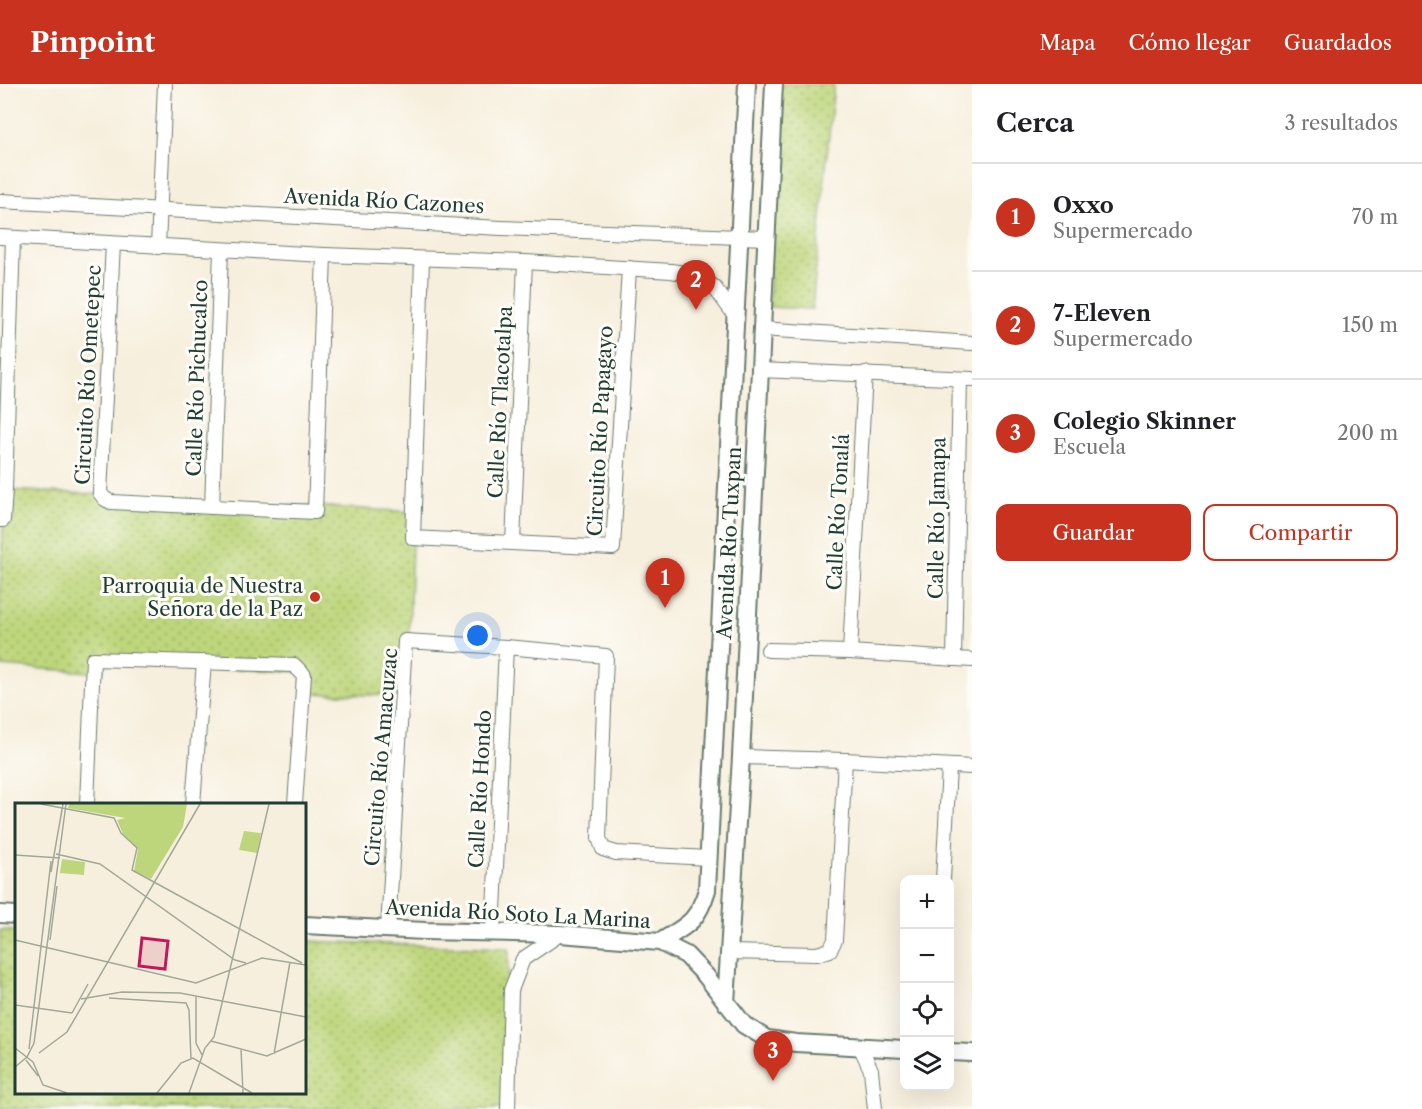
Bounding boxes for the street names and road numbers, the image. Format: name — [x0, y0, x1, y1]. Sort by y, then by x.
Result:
street label: Avenida Río Cazones — [282, 184, 485, 218]
street label: Circuito Río Ometepec — [70, 264, 106, 486]
street label: Calle Río Pichucalco — [182, 279, 212, 477]
street label: Calle Río Tlacotalpa — [483, 305, 517, 499]
street label: Circuito Río Papagayo — [582, 325, 618, 537]
street label: Calle Río Tonalá — [822, 433, 854, 591]
street label: Calle Río Jamapa — [924, 436, 950, 599]
street label: Avenida Río Tuxpan — [712, 446, 746, 641]
street label: Circuito Río Amacuzac — [360, 647, 402, 867]
street label: Calle Río Hondo — [464, 709, 496, 869]
street label: Avenida Río Soto La Marina — [384, 895, 652, 933]

